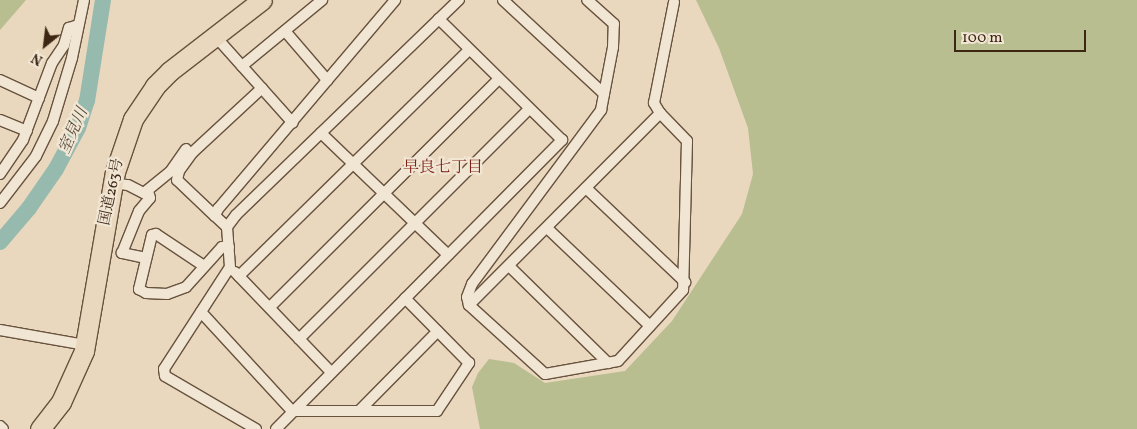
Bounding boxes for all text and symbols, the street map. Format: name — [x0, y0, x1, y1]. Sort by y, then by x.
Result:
north arrow — [20, 20, 70, 70]
scale bar — [957, 20, 1090, 52]
text: 100 m — [962, 28, 1002, 49]
text: N — [28, 48, 47, 69]
water label: 室見川 — [55, 105, 93, 157]
street label: 国道263号 — [96, 157, 128, 227]
district label: 早良七丁目 — [403, 158, 483, 178]

